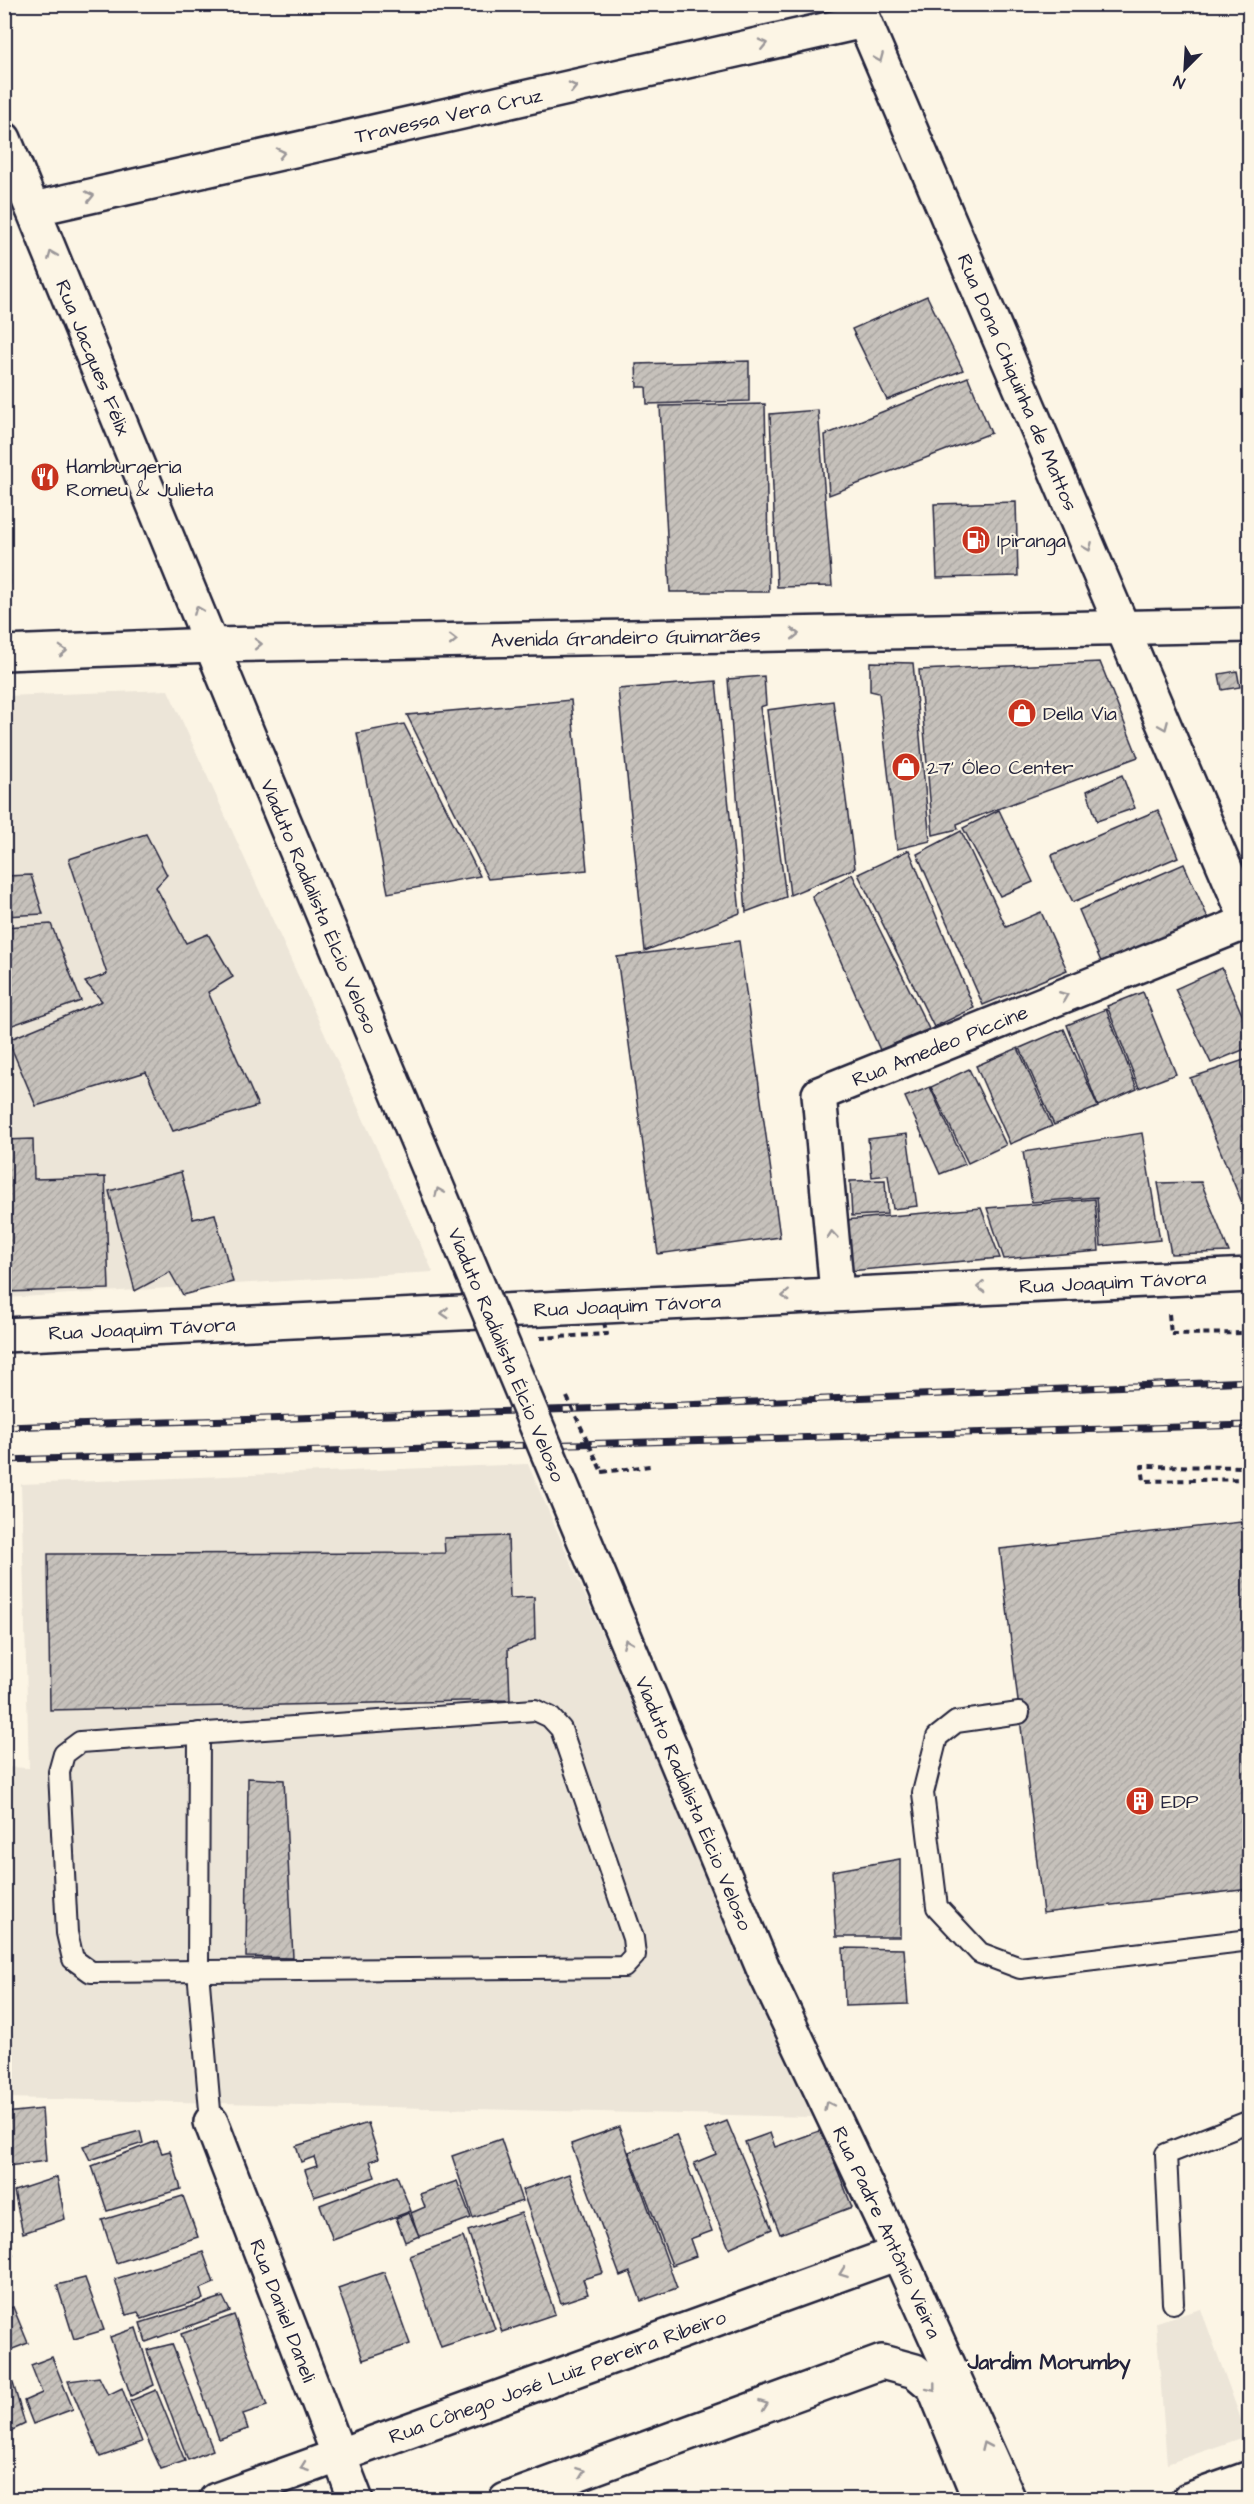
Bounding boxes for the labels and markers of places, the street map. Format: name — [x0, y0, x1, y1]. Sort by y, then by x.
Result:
place label: Hamburgeria Romeu & Julieta — [66, 453, 213, 504]
restaurant icon: Hamburgeria Romeu & Julieta — [29, 461, 61, 493]
fuel station icon: Ipiranga — [960, 524, 992, 556]
place label: Ipiranga — [997, 527, 1066, 556]
shop icon: Della Via — [1006, 697, 1038, 729]
place label: Della Via — [1043, 700, 1117, 728]
shop icon: 27' Óleo Center — [890, 751, 922, 783]
place label: 27' Óleo Center — [927, 754, 1074, 782]
building icon: EDP — [1124, 1785, 1156, 1817]
place label: EDP — [1161, 1788, 1199, 1816]

